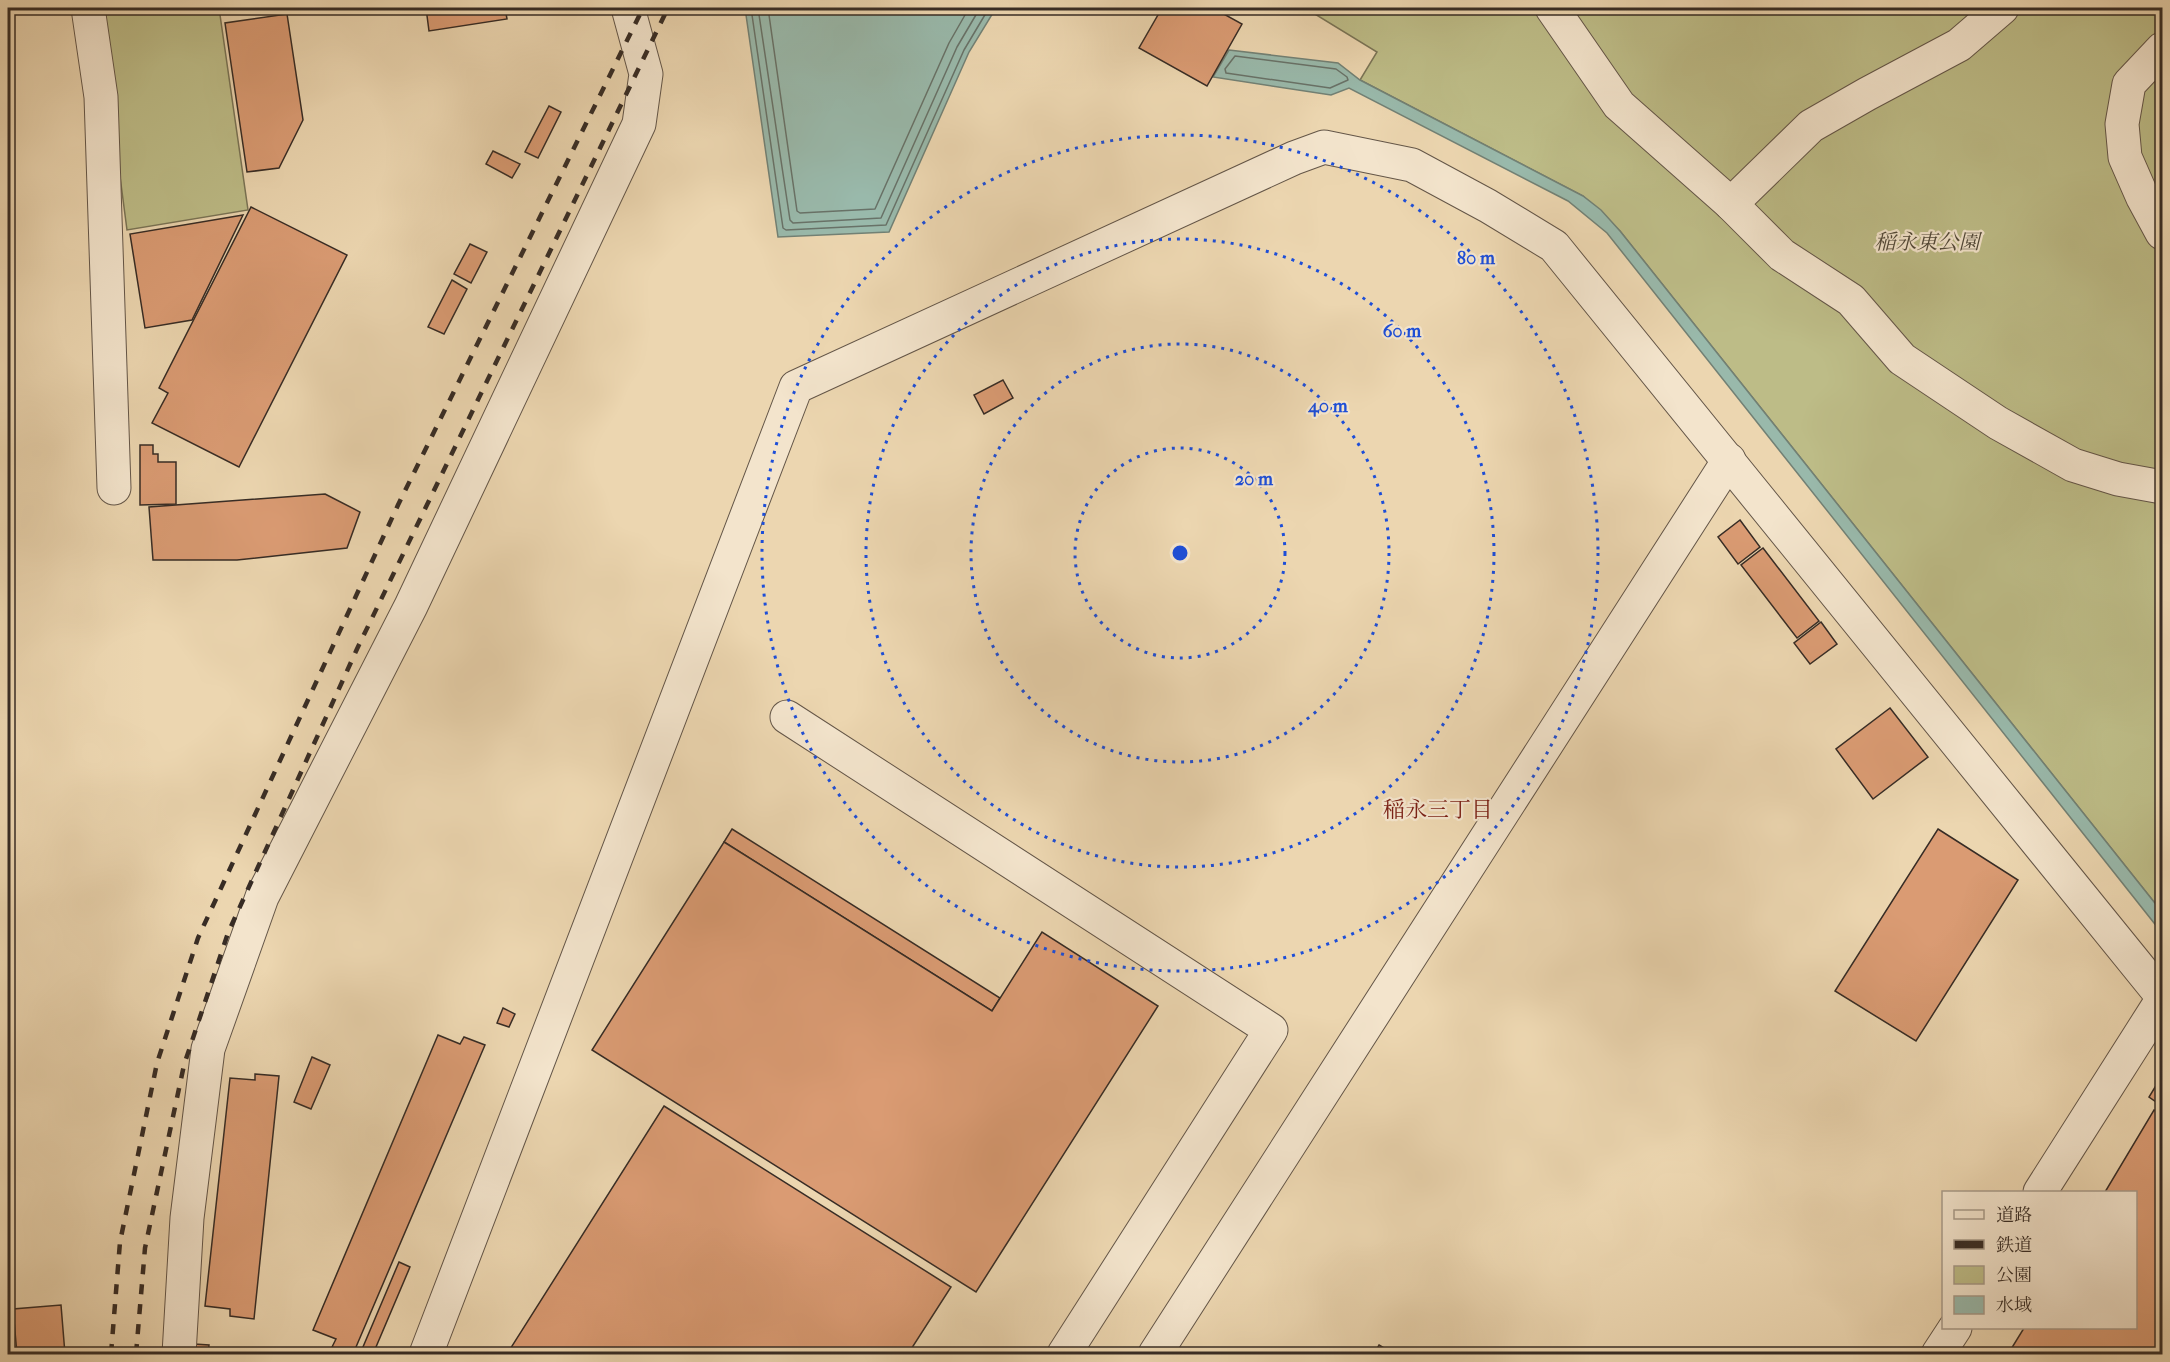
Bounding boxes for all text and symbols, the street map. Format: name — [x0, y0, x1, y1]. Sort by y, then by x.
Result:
park label: 稲永東公園 — [1875, 230, 1982, 254]
text: 80 m — [1457, 248, 1496, 269]
text: 60 m — [1383, 321, 1422, 342]
text: 40 m — [1307, 396, 1349, 417]
text: 20 m — [1235, 469, 1274, 490]
centre of rings — [1170, 543, 1190, 563]
district label: 稲永三丁目 — [1383, 797, 1493, 823]
legend — [1942, 1191, 2137, 1329]
text: 道路 — [1996, 1205, 2032, 1226]
text: 鉄道 — [1996, 1235, 2032, 1256]
text: 公園 — [1996, 1265, 2032, 1286]
text: 水域 — [1996, 1295, 2032, 1316]

